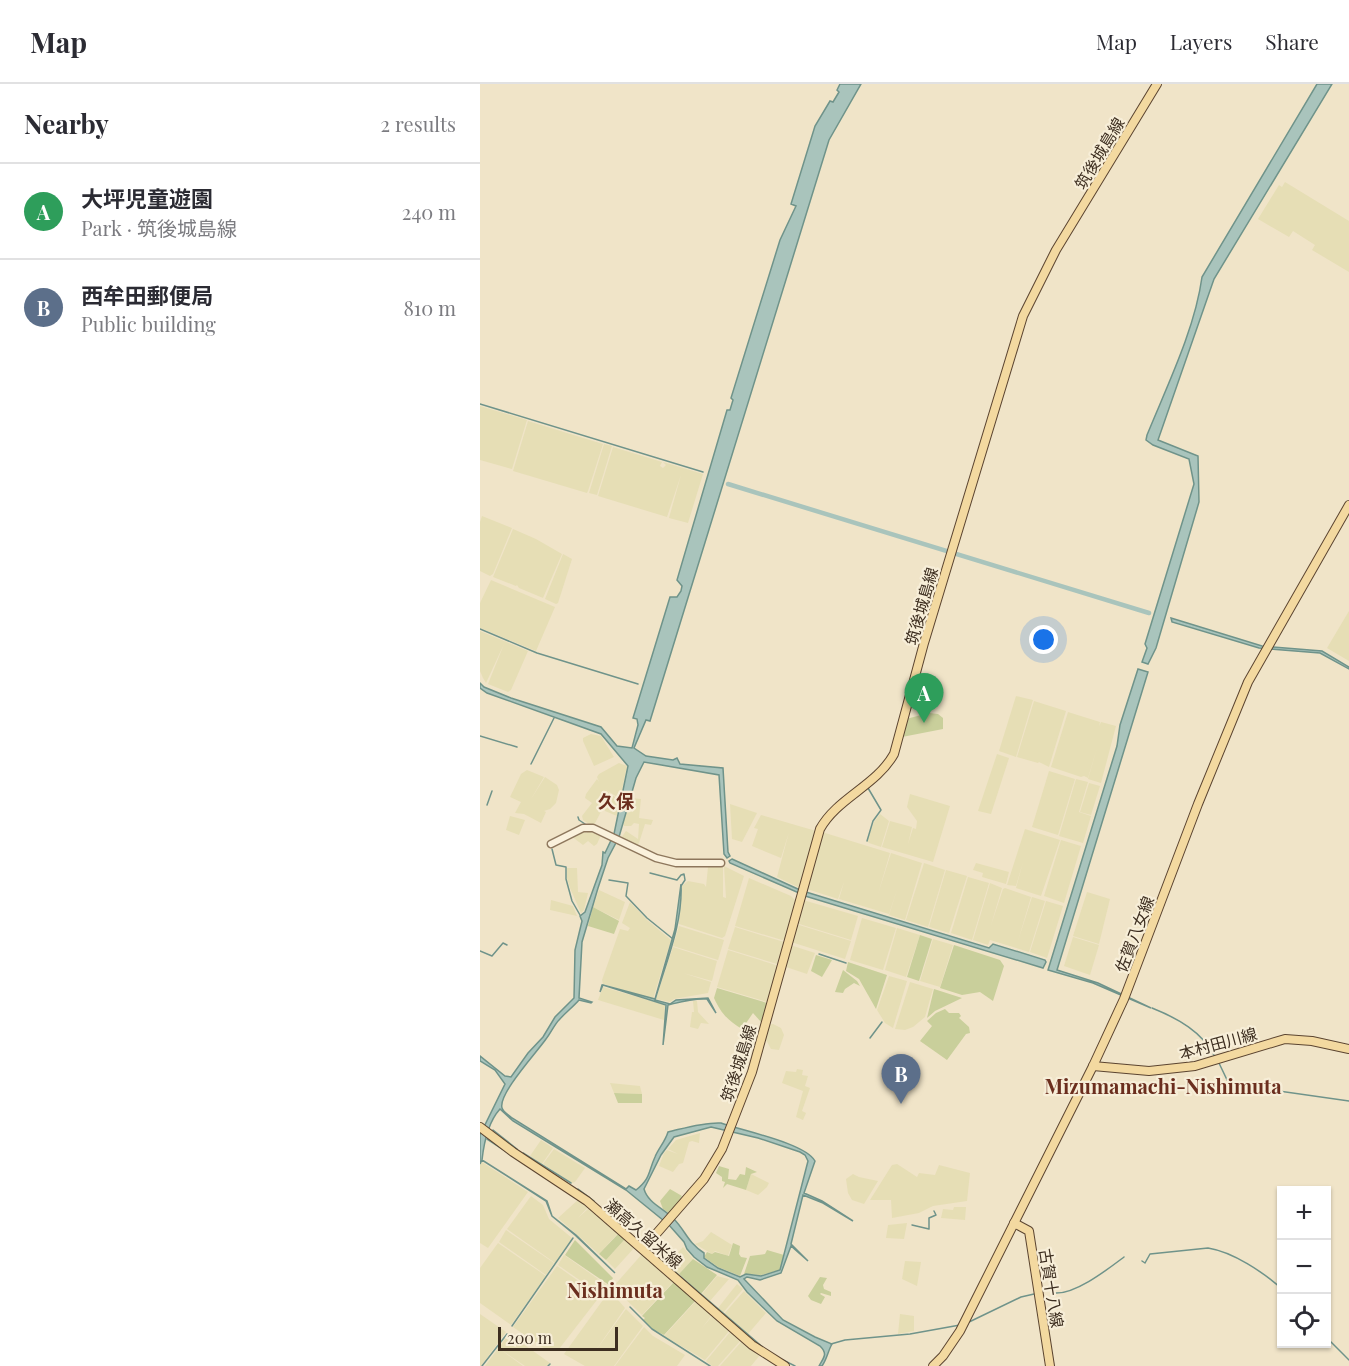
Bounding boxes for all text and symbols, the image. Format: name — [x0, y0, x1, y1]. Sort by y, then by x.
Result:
text: Map — [30, 23, 87, 60]
text: Map — [1096, 27, 1137, 55]
text: Layers — [1170, 27, 1232, 55]
text: Share — [1265, 27, 1319, 55]
text: Nearby — [24, 106, 109, 141]
text: 2 results — [381, 110, 456, 137]
street label: 筑後城島線 — [1069, 113, 1129, 193]
text: 大坪児童遊園 — [81, 183, 213, 213]
text: A — [37, 198, 50, 225]
text: 240 m — [402, 198, 456, 225]
text: Park · 筑後城島線 — [81, 214, 237, 241]
text: 西牟田郵便局 — [81, 280, 213, 310]
text: B — [37, 294, 50, 321]
text: 810 m — [403, 294, 456, 321]
text: Public building — [81, 310, 216, 337]
street label: 筑後城島線 — [900, 565, 942, 647]
your location — [1029, 625, 1058, 654]
pin: A — [904, 674, 944, 723]
district label: 久保 — [598, 789, 635, 813]
street label: 佐賀八女線 — [1110, 893, 1158, 975]
street label: 筑後城島線 — [716, 1022, 760, 1104]
street label: 本村田川線 — [1177, 1023, 1259, 1063]
pin: B — [882, 1054, 920, 1104]
district label: Mizumamachi-Nishimuta — [1045, 1072, 1282, 1099]
map controls — [1277, 1186, 1331, 1348]
button: + — [1277, 1186, 1331, 1240]
street label: 瀬高久留米線 — [601, 1194, 687, 1272]
button: − — [1277, 1240, 1331, 1294]
street label: 古賀十八線 — [1035, 1247, 1069, 1329]
district label: Nishimuta — [567, 1276, 664, 1303]
button: locate — [1277, 1294, 1331, 1348]
scale bar — [498, 1324, 618, 1352]
text: 200 m — [507, 1327, 552, 1348]

